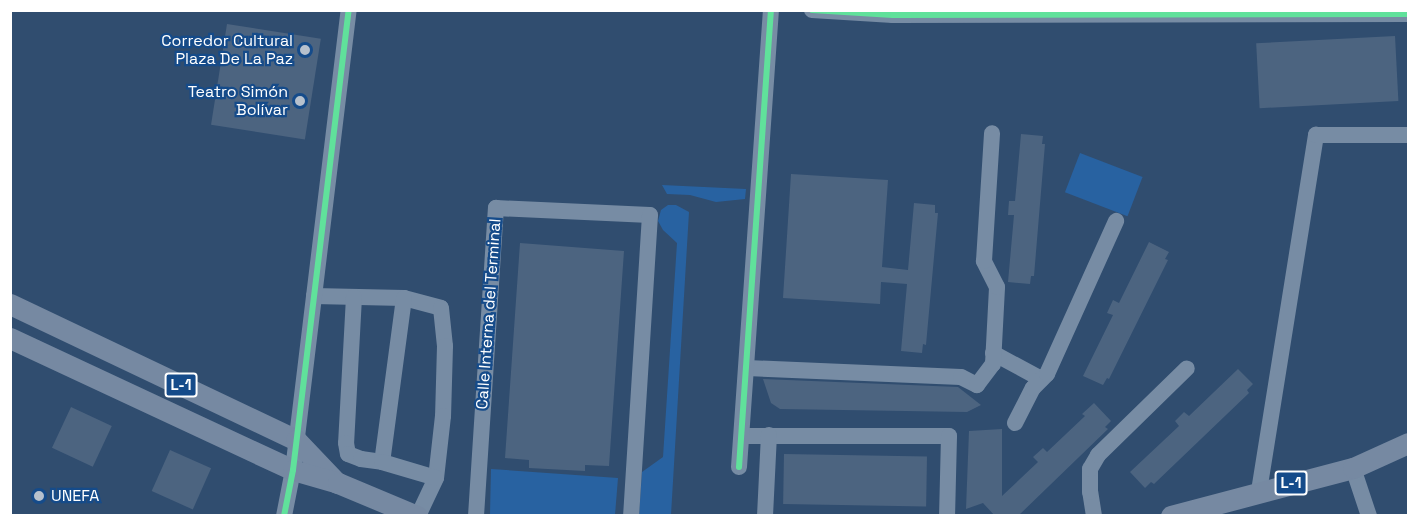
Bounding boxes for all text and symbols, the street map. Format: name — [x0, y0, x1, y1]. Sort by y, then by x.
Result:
place label: Corredor Cultural Plaza De La Paz — [161, 31, 293, 69]
marker: Corredor Cultural Plaza De La Paz — [298, 43, 312, 57]
place label: Teatro Simón Bolívar — [188, 82, 288, 120]
marker: Teatro Simón Bolívar — [293, 94, 307, 108]
street label: Calle Interna del Terminal — [473, 218, 505, 410]
road number: L-1 — [164, 373, 198, 397]
road number: L-1 — [1274, 471, 1308, 495]
place label: UNEFA — [51, 486, 99, 506]
marker: UNEFA — [32, 489, 46, 503]

